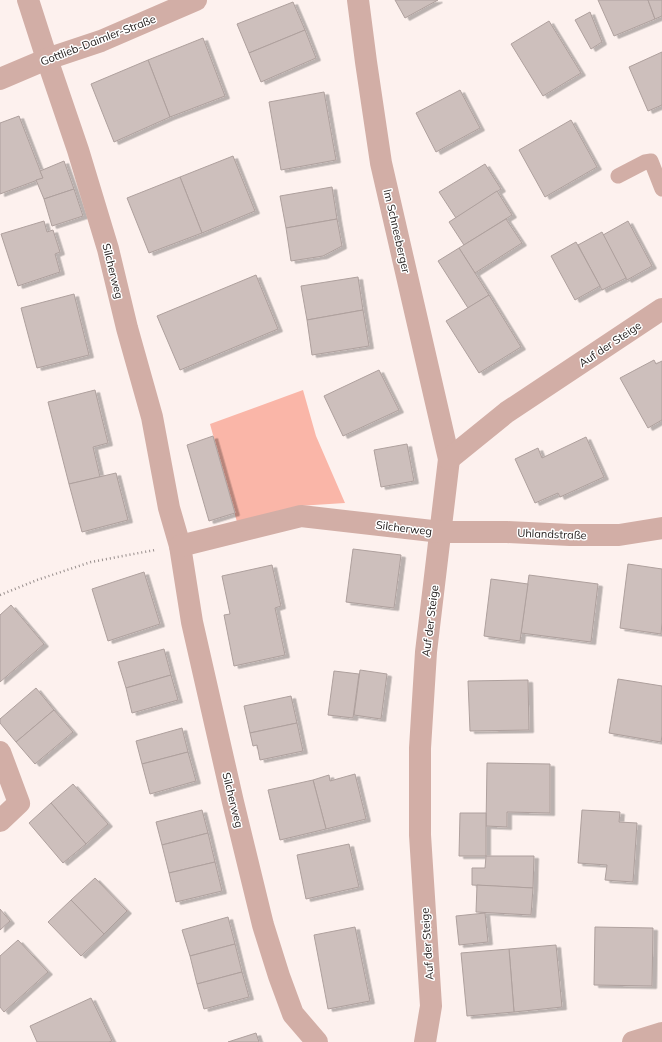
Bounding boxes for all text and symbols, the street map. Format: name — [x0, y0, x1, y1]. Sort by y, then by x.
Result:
street label: Gottlieb-Daimler-Straße — [38, 11, 158, 69]
street label: Im Schneeberger — [381, 188, 413, 274]
street label: Silcherweg — [99, 242, 127, 300]
street label: Auf der Steige — [576, 318, 644, 370]
street label: Silcherweg — [375, 518, 433, 538]
street label: Uhlandstraße — [517, 526, 587, 542]
street label: Auf der Steige — [419, 584, 441, 658]
street label: Silcherweg — [219, 771, 247, 829]
street label: Auf der Steige — [417, 907, 437, 981]

